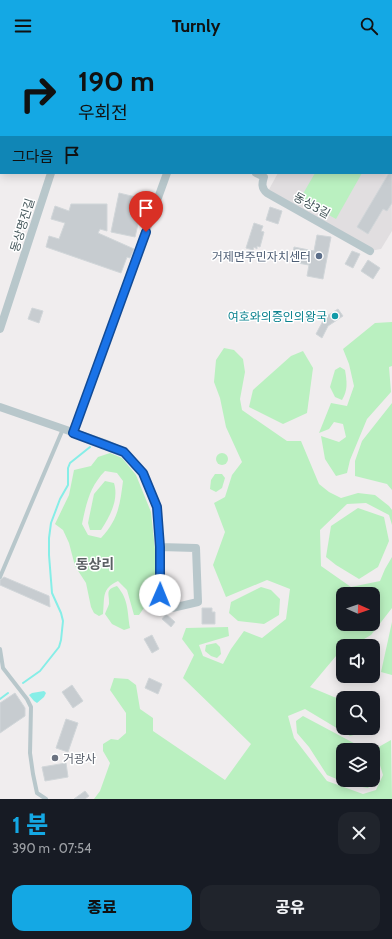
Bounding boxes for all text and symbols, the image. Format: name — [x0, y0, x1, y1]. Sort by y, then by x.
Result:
icon: menu — [12, 15, 34, 37]
text: Turnly — [172, 15, 220, 37]
icon: search — [358, 15, 380, 37]
text: 190 m — [78, 64, 154, 98]
icon: right — [12, 68, 64, 120]
text: 우회전 — [78, 102, 128, 124]
icon: arrive — [61, 144, 83, 166]
text: 그다음 — [12, 148, 53, 166]
street label: 동상3길 — [291, 189, 333, 221]
pin — [129, 191, 163, 232]
street label: 동상명진길 — [7, 196, 37, 254]
icon: arrive — [135, 197, 157, 219]
place label: 거제면주민자치센터 — [212, 249, 311, 264]
marker: 거제면주민자치센터 — [314, 251, 324, 261]
place label: 여호와의증인의왕국 — [228, 309, 327, 324]
marker: 여호와의증인의왕국 — [330, 311, 340, 321]
district label: 동상리 — [76, 555, 114, 573]
position arrow — [139, 574, 181, 616]
north arrow — [336, 587, 380, 631]
map controls — [336, 587, 380, 787]
button: sound — [336, 639, 380, 683]
button: search — [336, 691, 380, 735]
button: layers — [336, 743, 380, 787]
place label: 거광사 — [63, 751, 96, 766]
marker: 거광사 — [50, 753, 60, 763]
text: 1 분 — [12, 810, 48, 839]
button: close — [338, 812, 380, 854]
text: 390 m · 07:54 — [12, 840, 91, 856]
button: 종료 — [12, 885, 192, 931]
button: 공유 — [200, 885, 380, 931]

